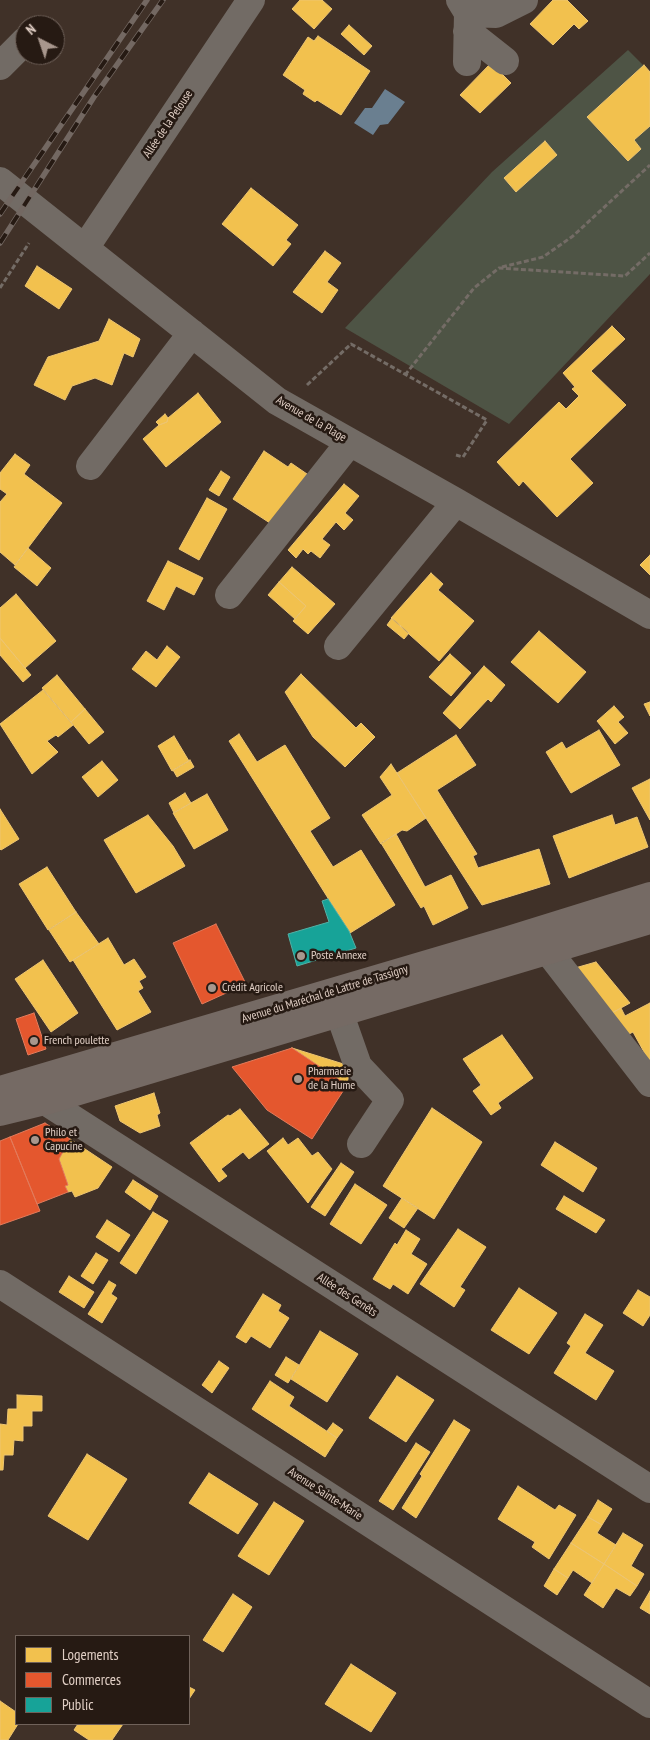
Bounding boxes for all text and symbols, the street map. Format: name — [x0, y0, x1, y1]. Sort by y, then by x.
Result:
north arrow — [15, 15, 65, 65]
text: N — [22, 20, 40, 39]
street label: Allée de la Pelouse — [140, 87, 196, 161]
street label: Avenue de la Plage — [273, 393, 349, 445]
place label: Poste Annexe — [311, 949, 367, 963]
marker: Poste Annexe — [295, 950, 307, 962]
street label: Avenue du Maréchal de Lattre de Tassigny — [240, 962, 410, 1026]
place label: Crédit Agricole — [222, 981, 283, 995]
marker: Crédit Agricole — [206, 982, 218, 994]
place label: French poulette — [44, 1034, 109, 1048]
marker: French poulette — [28, 1035, 40, 1047]
place label: Pharmacie de la Hume — [308, 1065, 355, 1093]
marker: Pharmacie de la Hume — [292, 1073, 304, 1085]
place label: Philo et Capucine — [45, 1126, 83, 1154]
marker: Philo et Capucine — [29, 1134, 41, 1146]
street label: Allée des Genêts — [314, 1270, 380, 1320]
street label: Avenue Sainte-Marie — [285, 1465, 365, 1523]
legend — [15, 1635, 190, 1725]
text: Logements — [62, 1645, 118, 1664]
text: Commerces — [62, 1670, 121, 1689]
text: Public — [62, 1695, 93, 1714]

